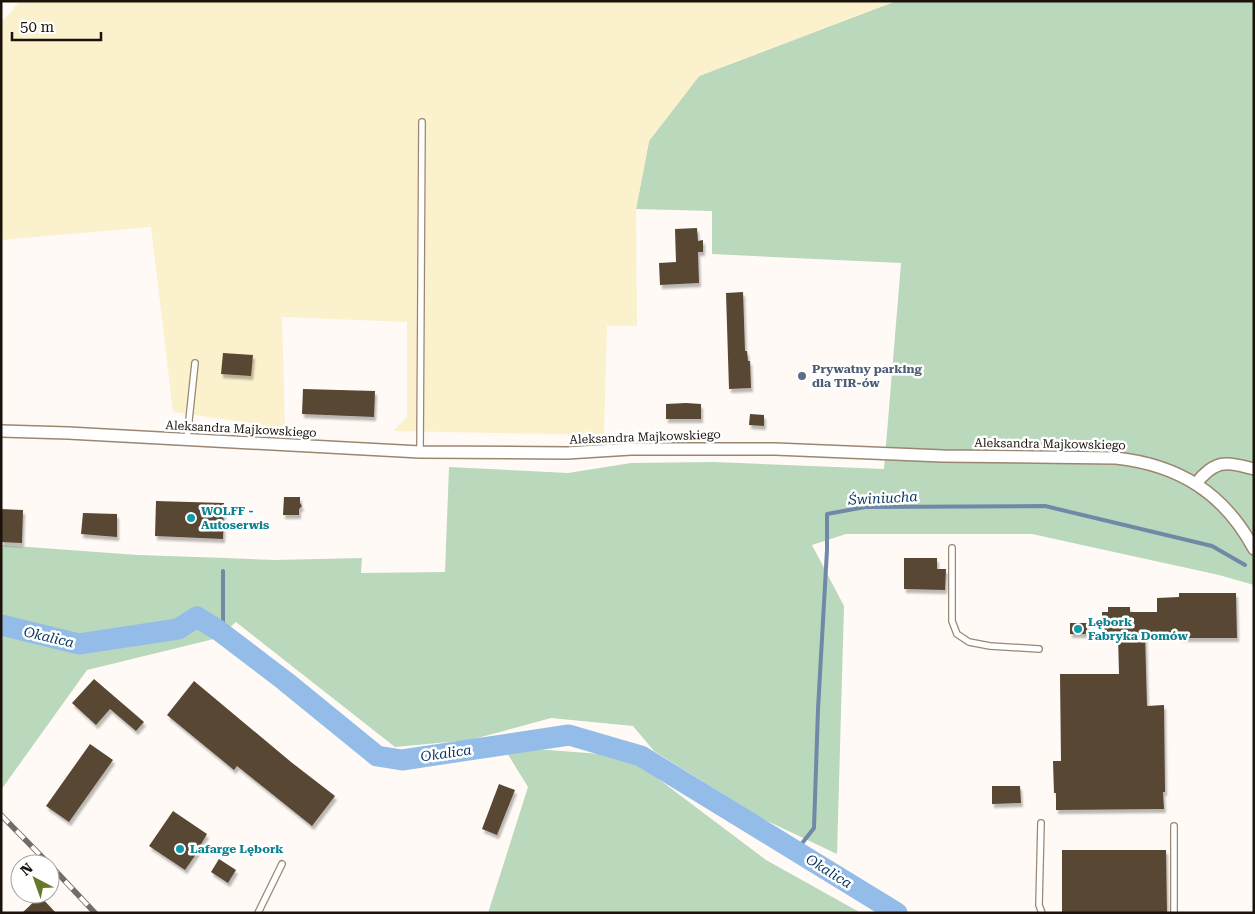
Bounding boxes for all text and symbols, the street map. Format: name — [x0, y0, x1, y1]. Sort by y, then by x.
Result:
scale bar — [12, 10, 101, 42]
text: 50 m — [20, 18, 55, 36]
place label: Prywatny parking dla TIR-ów — [812, 362, 923, 390]
marker: Prywatny parking dla TIR-ów — [796, 370, 808, 382]
street label: Aleksandra Majkowskiego — [165, 418, 317, 440]
street label: Aleksandra Majkowskiego — [569, 427, 721, 447]
street label: Aleksandra Majkowskiego — [974, 436, 1126, 452]
water label: Świniucha — [847, 488, 918, 508]
place label: WOLFF - Autoserwis — [201, 504, 269, 532]
marker: WOLFF - Autoserwis — [185, 512, 197, 524]
place label: Lębork Fabryka Domów — [1088, 615, 1188, 643]
water label: Okalica — [22, 623, 76, 651]
marker: Lębork Fabryka Domów — [1072, 623, 1084, 635]
water label: Okalica — [420, 742, 472, 764]
place label: Lafarge Lębork — [190, 842, 284, 856]
marker: Lafarge Lębork — [174, 843, 186, 855]
water label: Okalica — [803, 851, 855, 891]
north arrow — [10, 854, 60, 904]
text: N — [17, 859, 36, 879]

